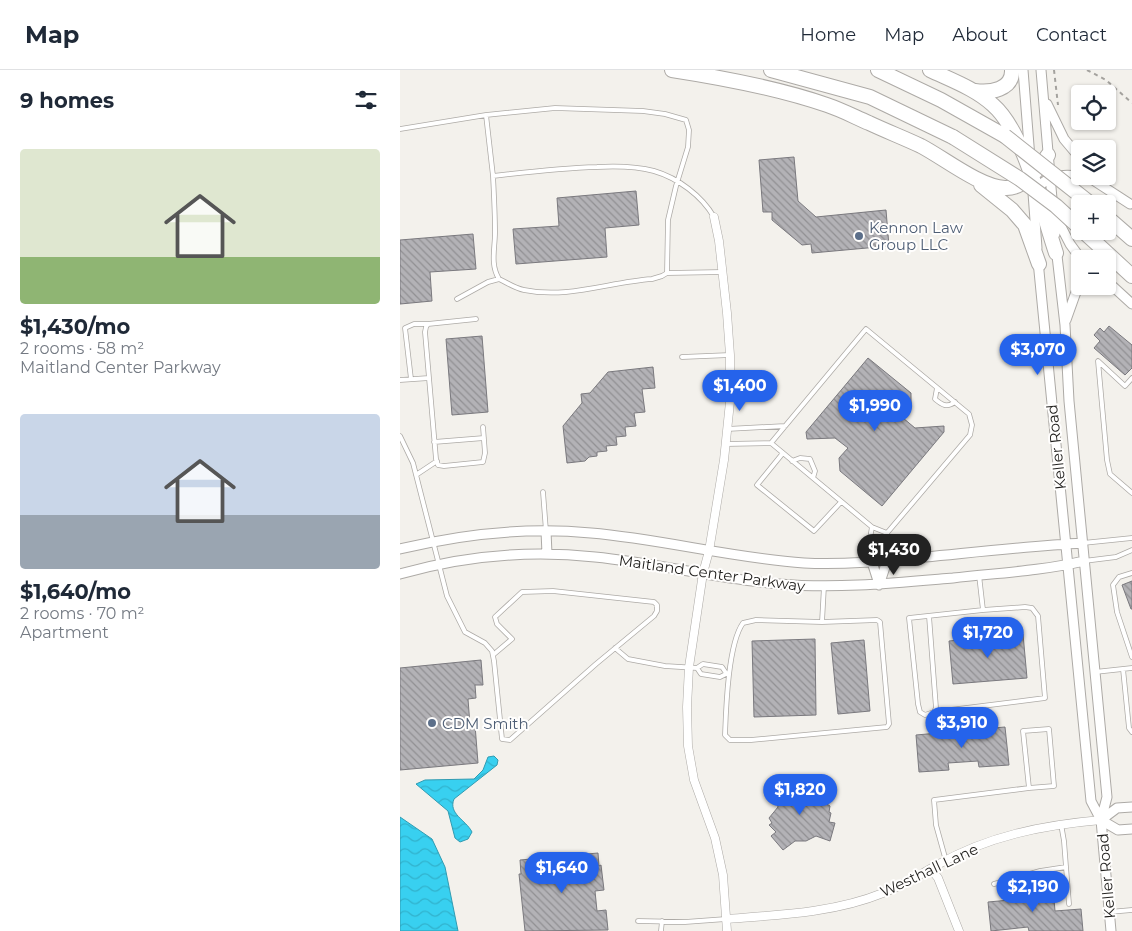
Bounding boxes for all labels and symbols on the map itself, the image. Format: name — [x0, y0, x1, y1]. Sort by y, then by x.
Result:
place label: Kennon Law Group LLC — [869, 218, 964, 254]
marker: Kennon Law Group LLC — [853, 230, 865, 242]
pin: $3,070 — [997, 334, 1079, 376]
pin: $1,400 — [699, 370, 781, 412]
pin: $1,990 — [834, 390, 916, 432]
street label: Keller Road — [1042, 403, 1070, 491]
pin: $1,430 — [853, 534, 935, 576]
street label: Maitland Center Parkway — [618, 551, 807, 596]
pin: $1,720 — [947, 616, 1029, 659]
pin: $3,910 — [921, 706, 1003, 749]
place label: CDM Smith — [442, 714, 529, 733]
marker: CDM Smith — [426, 717, 438, 729]
pin: $1,820 — [759, 774, 841, 816]
street label: Keller Road — [1093, 832, 1119, 920]
street label: Westhall Lane — [877, 839, 981, 901]
pin: $1,640 — [521, 852, 603, 894]
pin: $2,190 — [992, 870, 1074, 913]

